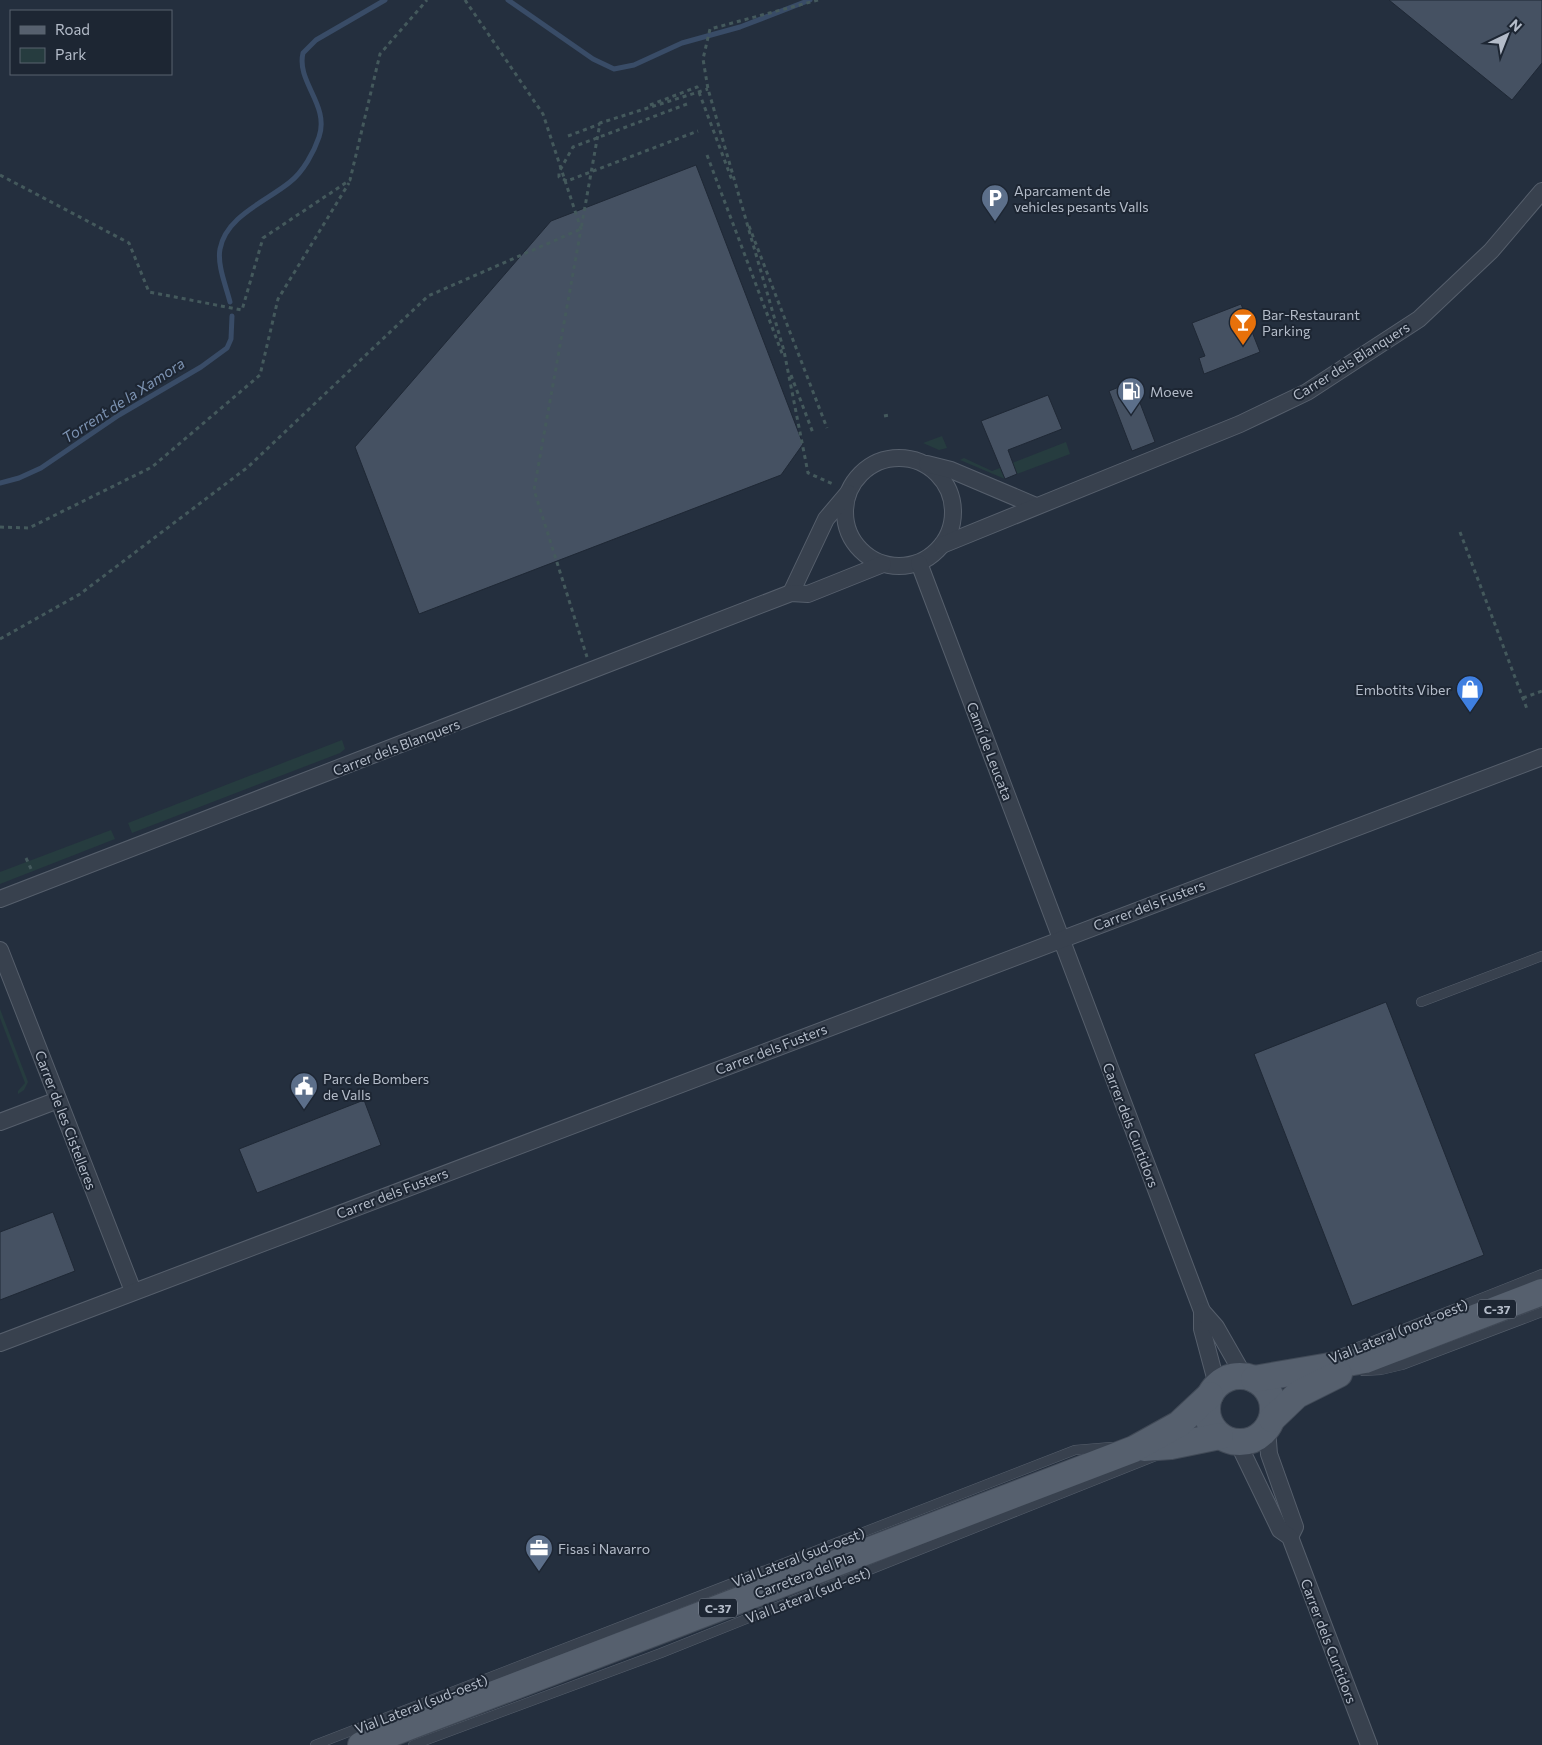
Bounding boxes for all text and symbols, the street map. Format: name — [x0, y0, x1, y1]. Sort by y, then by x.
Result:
legend — [10, 10, 172, 75]
north arrow — [1482, 10, 1532, 60]
text: N — [1507, 15, 1526, 35]
text: Road — [55, 20, 90, 38]
text: Park — [55, 45, 86, 63]
place label: Aparcament de vehicles pesants Valls — [1014, 182, 1149, 215]
parking icon: Aparcament de vehicles pesants Valls — [980, 183, 1010, 222]
place label: Bar-Restaurant Parking — [1262, 306, 1360, 339]
bar icon: Bar-Restaurant Parking — [1228, 307, 1258, 346]
street label: Carrer dels Blanquers — [1289, 318, 1413, 404]
water label: Torrent de la Xamora — [58, 354, 188, 446]
fuel station icon: Moeve — [1116, 376, 1146, 415]
place label: Moeve — [1150, 383, 1193, 400]
shop icon: Embotits Viber — [1455, 674, 1485, 713]
place label: Embotits Viber — [1355, 681, 1451, 698]
street label: Camí de Leucata — [963, 699, 1017, 803]
street label: Carrer dels Blanquers — [330, 715, 462, 779]
street label: Carrer dels Fusters — [1091, 876, 1207, 934]
street label: Carrer dels Fusters — [713, 1020, 829, 1078]
street label: Carrer de les Cistelleres — [32, 1048, 100, 1192]
street label: Carrer dels Curtidors — [1099, 1060, 1163, 1190]
place label: Parc de Bombers de Valls — [323, 1070, 429, 1103]
public building icon: Parc de Bombers de Valls — [289, 1071, 319, 1110]
street label: Carrer dels Fusters — [334, 1164, 450, 1222]
street label: Vial Lateral (nord-oest) — [1326, 1295, 1470, 1367]
road number: C-37 — [1478, 1300, 1516, 1318]
street label: Vial Lateral (sud-oest) — [729, 1524, 867, 1590]
office icon: Fisas i Navarro — [524, 1533, 554, 1572]
place label: Fisas i Navarro — [558, 1540, 650, 1557]
street label: Carretera del Pla — [752, 1548, 856, 1602]
street label: Vial Lateral (sud-est) — [743, 1563, 873, 1627]
street label: Carrer dels Curtidors — [1297, 1576, 1361, 1706]
road number: C-37 — [699, 1599, 737, 1618]
street label: Vial Lateral (sud-oest) — [352, 1671, 490, 1737]

